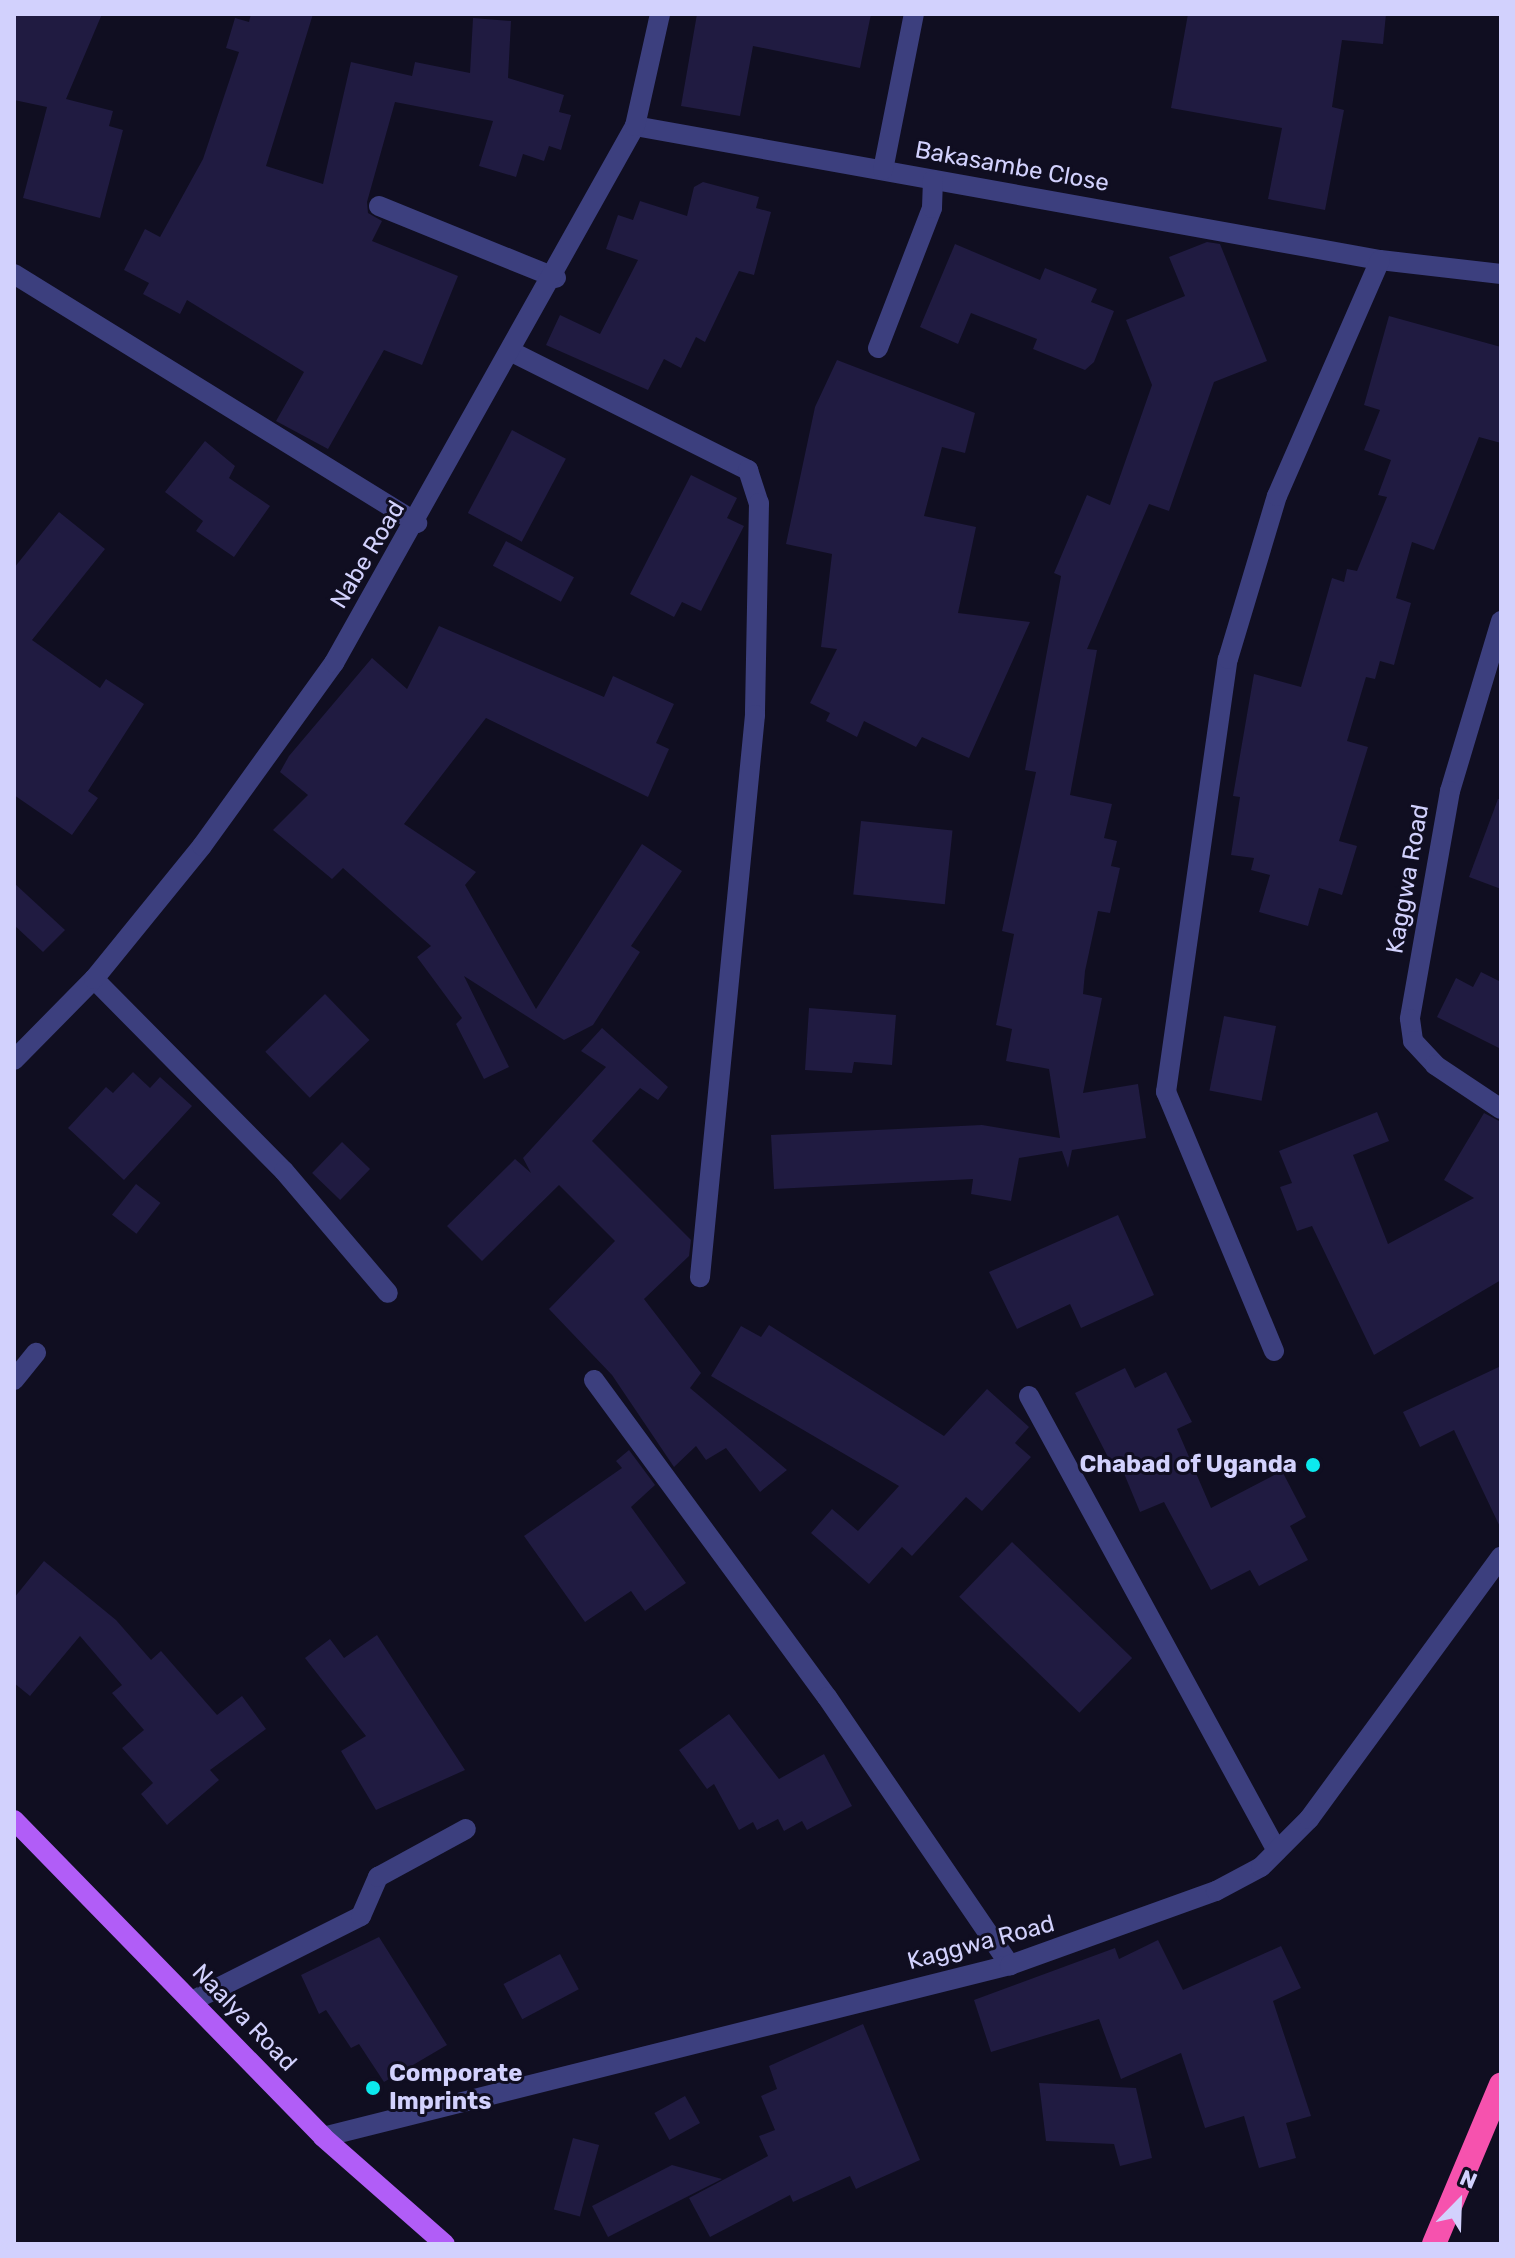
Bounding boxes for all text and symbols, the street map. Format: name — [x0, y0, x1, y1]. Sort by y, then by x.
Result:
street label: Bakasambe Close — [913, 136, 1111, 198]
street label: Nabe Road — [325, 496, 411, 614]
street label: Kaggwa Road — [1381, 802, 1435, 956]
place label: Chabad of Uganda — [1079, 1451, 1297, 1479]
marker: Chabad of Uganda — [1304, 1456, 1322, 1474]
street label: Kaggwa Road — [904, 1910, 1058, 1976]
street label: Naalya Road — [186, 1958, 302, 2078]
place label: Comporate Imprints — [389, 2060, 523, 2116]
marker: Comporate Imprints — [364, 2079, 382, 2097]
north arrow — [1419, 2162, 1499, 2242]
text: N — [1456, 2164, 1481, 2195]

